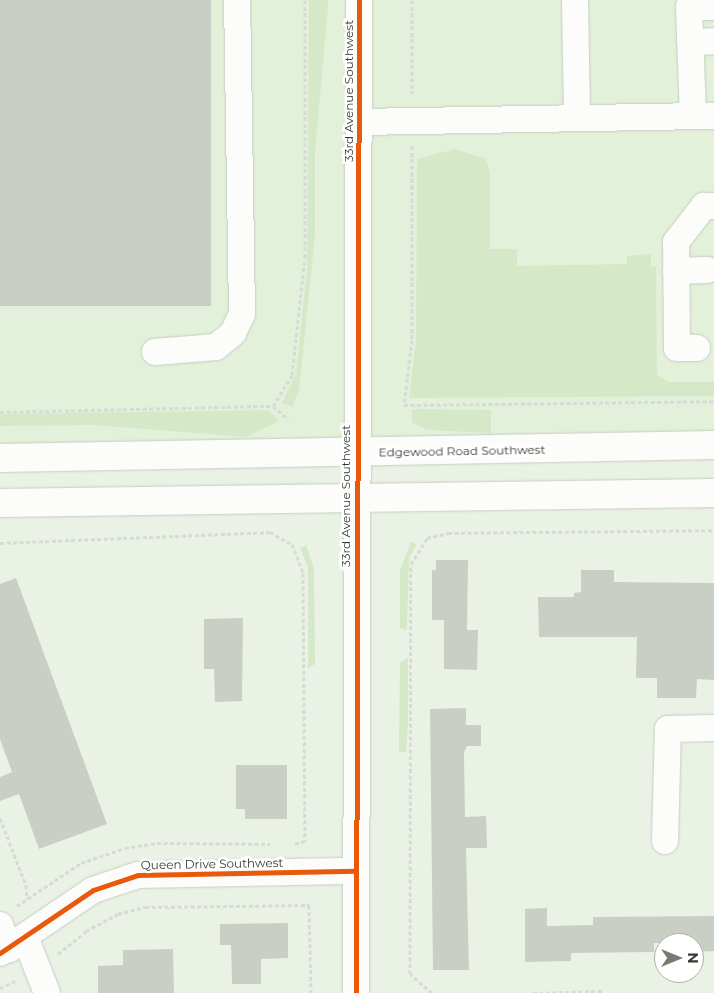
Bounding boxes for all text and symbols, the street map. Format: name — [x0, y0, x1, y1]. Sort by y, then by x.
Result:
street label: 33rd Avenue Southwest — [342, 20, 356, 162]
street label: 33rd Avenue Southwest — [339, 425, 353, 567]
street label: Edgewood Road Southwest — [378, 442, 546, 460]
street label: Queen Drive Southwest — [141, 856, 283, 872]
north arrow — [654, 933, 704, 983]
text: N — [684, 952, 702, 964]

